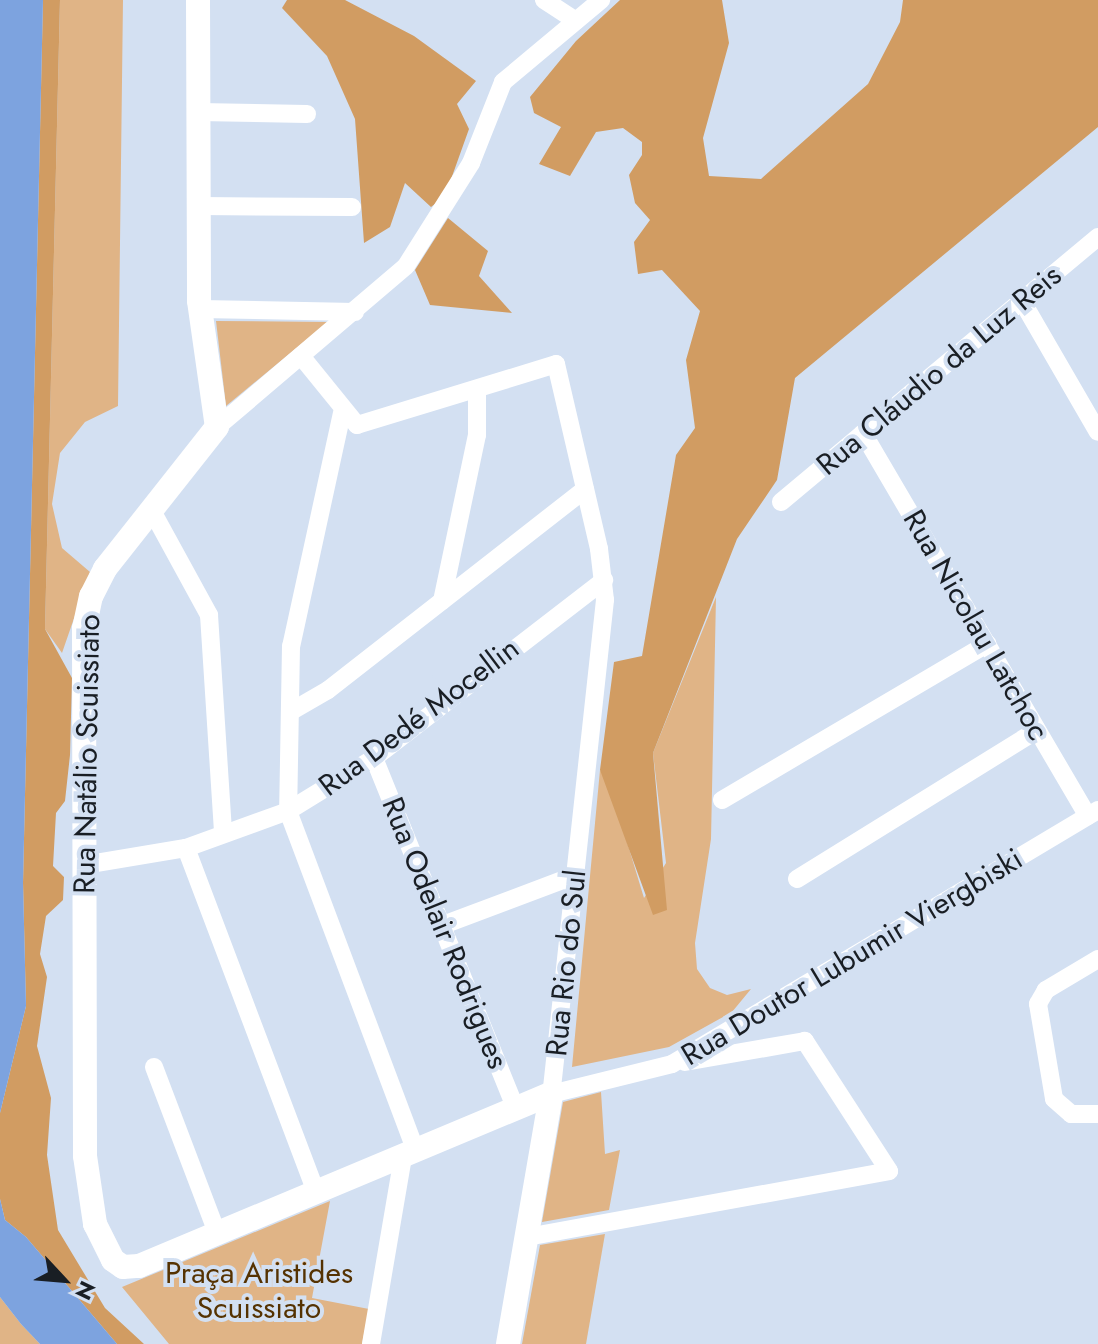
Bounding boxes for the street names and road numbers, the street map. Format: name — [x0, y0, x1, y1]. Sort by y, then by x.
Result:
street label: Rua Cláudio da Luz Reis — [809, 257, 1069, 483]
street label: Rua Nicolau Latchoc — [895, 504, 1057, 746]
street label: Rua Natálio Scuissiato — [67, 614, 107, 894]
street label: Rua Dedé Mocellin — [312, 630, 526, 804]
street label: Rua Odelair Rodrigues — [374, 792, 516, 1074]
street label: Rua Doutor Lubumir Viergbiski — [675, 841, 1029, 1073]
street label: Rua Rio do Sul — [538, 868, 594, 1058]

